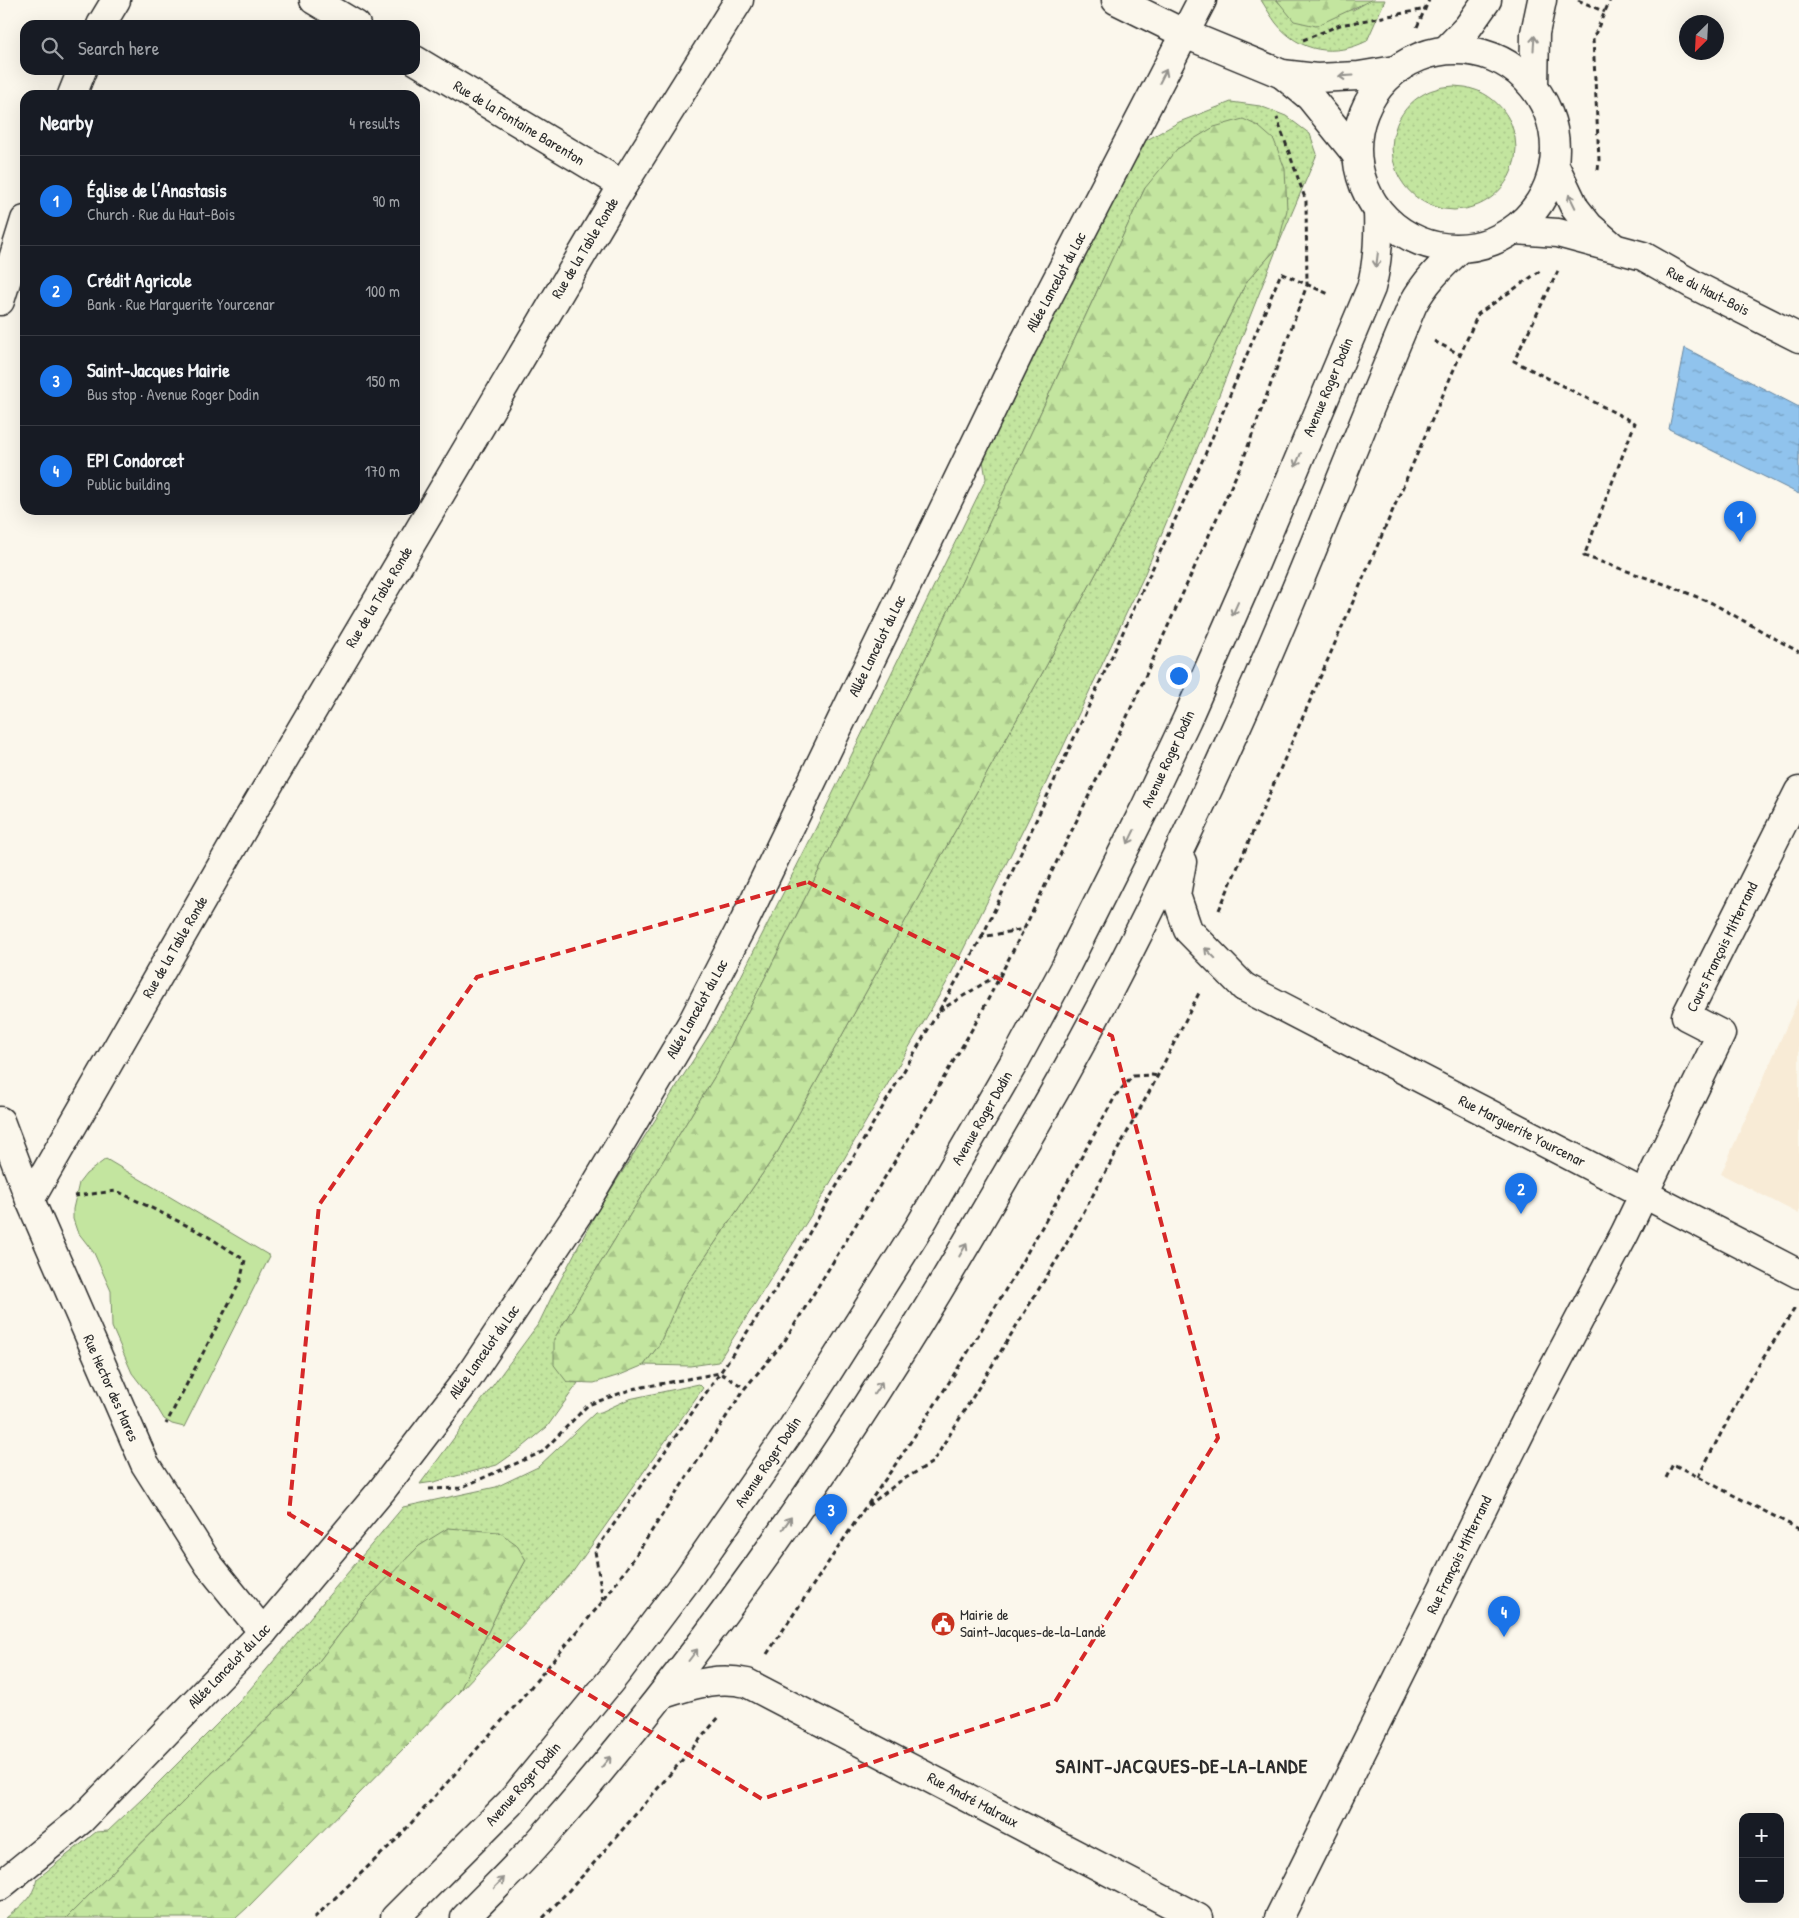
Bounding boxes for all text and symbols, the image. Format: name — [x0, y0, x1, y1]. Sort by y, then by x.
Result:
north arrow — [1679, 15, 1724, 60]
search box — [20, 20, 420, 75]
icon: search — [38, 34, 66, 62]
text: Search here — [78, 35, 159, 61]
one-way arrow — [1529, 35, 1539, 51]
one-way arrow — [1158, 69, 1168, 84]
one-way arrow — [1339, 72, 1355, 81]
street label: Rue de la Fontaine Barenton — [450, 75, 589, 170]
text: Nearby — [40, 108, 93, 137]
text: 4 results — [349, 112, 400, 134]
text: Église de l’Anastasis — [87, 177, 226, 203]
text: 1 — [53, 190, 59, 212]
text: 90 m — [372, 190, 400, 212]
street label: Rue de la Table Ronde — [546, 193, 623, 302]
one-way arrow — [1567, 193, 1577, 208]
text: Church · Rue du Haut-Bois — [87, 203, 235, 225]
street label: Allée Lancelot du Lac — [1020, 228, 1091, 335]
one-way arrow — [1372, 252, 1382, 268]
street label: Rue du Haut-Bois — [1663, 261, 1753, 321]
text: Crédit Agricole — [87, 267, 192, 293]
text: 2 — [52, 280, 60, 302]
text: 100 m — [365, 280, 400, 302]
text: Bank · Rue Marguerite Yourcenar — [87, 293, 275, 315]
street label: Avenue Roger Dodin — [1297, 334, 1358, 439]
text: Saint-Jacques Mairie — [87, 357, 230, 383]
text: 3 — [52, 370, 60, 392]
text: 150 m — [366, 370, 400, 392]
text: Bus stop · Avenue Roger Dodin — [87, 383, 259, 405]
text: EPI Condorcet — [87, 447, 184, 473]
one-way arrow — [1292, 452, 1302, 467]
text: 4 — [53, 460, 59, 482]
text: 170 m — [365, 460, 400, 482]
text: Public building — [87, 473, 170, 495]
pin: 1 — [1724, 501, 1756, 542]
street label: Rue de la Table Ronde — [340, 542, 417, 651]
street label: Allée Lancelot du Lac — [843, 591, 910, 700]
one-way arrow — [1229, 601, 1239, 616]
your location — [1166, 663, 1192, 689]
street label: Avenue Roger Dodin — [1136, 706, 1199, 811]
one-way arrow — [1126, 829, 1135, 844]
street label: Cours François Mitterrand — [1681, 878, 1762, 1015]
street label: Rue de la Table Ronde — [137, 892, 212, 1002]
one-way arrow — [1204, 946, 1216, 959]
street label: Allée Lancelot du Lac — [661, 955, 733, 1062]
street label: Avenue Roger Dodin — [946, 1067, 1017, 1169]
street label: Rue Marguerite Yourcenar — [1455, 1089, 1589, 1172]
pin: 2 — [1505, 1173, 1537, 1214]
one-way arrow — [959, 1243, 969, 1257]
street label: Allée Lancelot du Lac — [443, 1300, 524, 1403]
street label: Rue Hector des Mares — [79, 1331, 144, 1445]
one-way arrow — [873, 1381, 883, 1395]
street label: Avenue Roger Dodin — [729, 1412, 806, 1511]
street label: Rue François Mitterrand — [1421, 1492, 1496, 1618]
pin: 3 — [815, 1494, 847, 1535]
one-way arrow — [782, 1516, 792, 1530]
pin: 4 — [1488, 1596, 1520, 1637]
place label: Mairie de Saint-Jacques-de-la-Lande — [960, 1604, 1106, 1642]
public building icon: Mairie de Saint-Jacques-de-la-Lande — [930, 1611, 956, 1637]
street label: Allée Lancelot du Lac — [183, 1619, 275, 1713]
one-way arrow — [687, 1649, 698, 1662]
street label: Avenue Roger Dodin — [480, 1737, 565, 1830]
district label: SAINT-JACQUES-DE-LA-LANDE — [1056, 1752, 1308, 1779]
one-way arrow — [601, 1755, 612, 1768]
street label: Rue André Malraux — [924, 1767, 1023, 1833]
map controls — [1739, 1813, 1784, 1903]
button: + — [1739, 1813, 1784, 1858]
button: − — [1739, 1858, 1784, 1903]
one-way arrow — [492, 1877, 505, 1889]

